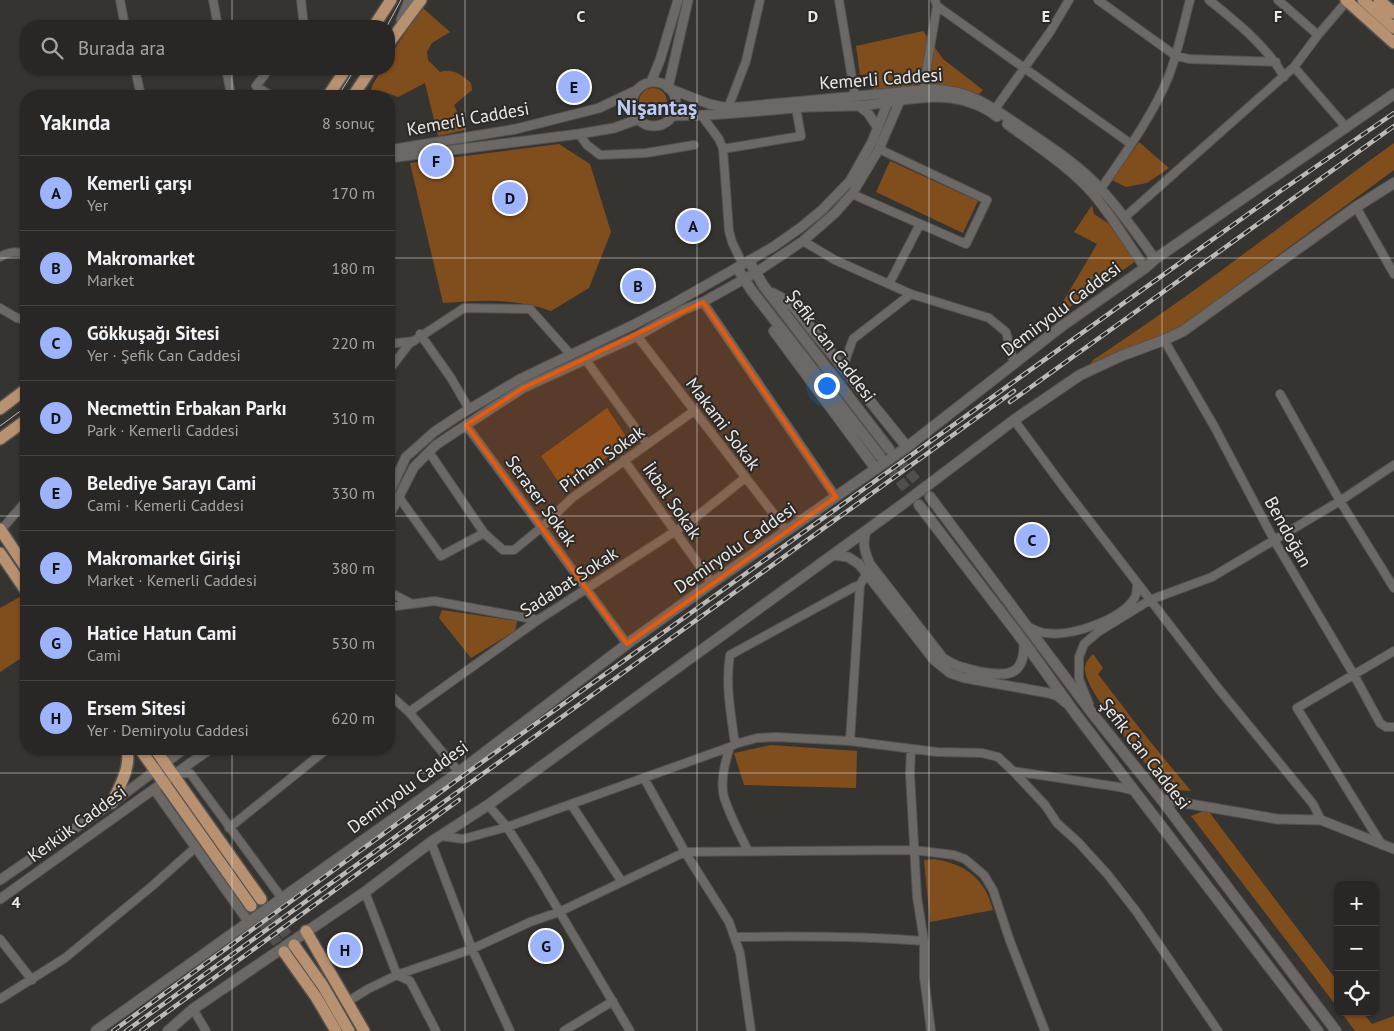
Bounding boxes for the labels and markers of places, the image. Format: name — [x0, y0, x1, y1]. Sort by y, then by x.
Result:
pin: E — [558, 68, 590, 106]
pin: F — [420, 142, 452, 180]
pin: D — [494, 179, 526, 217]
pin: A — [677, 207, 709, 245]
pin: B — [622, 267, 654, 305]
pin: C — [1016, 521, 1048, 559]
pin: G — [530, 927, 562, 965]
pin: H — [329, 931, 361, 969]

